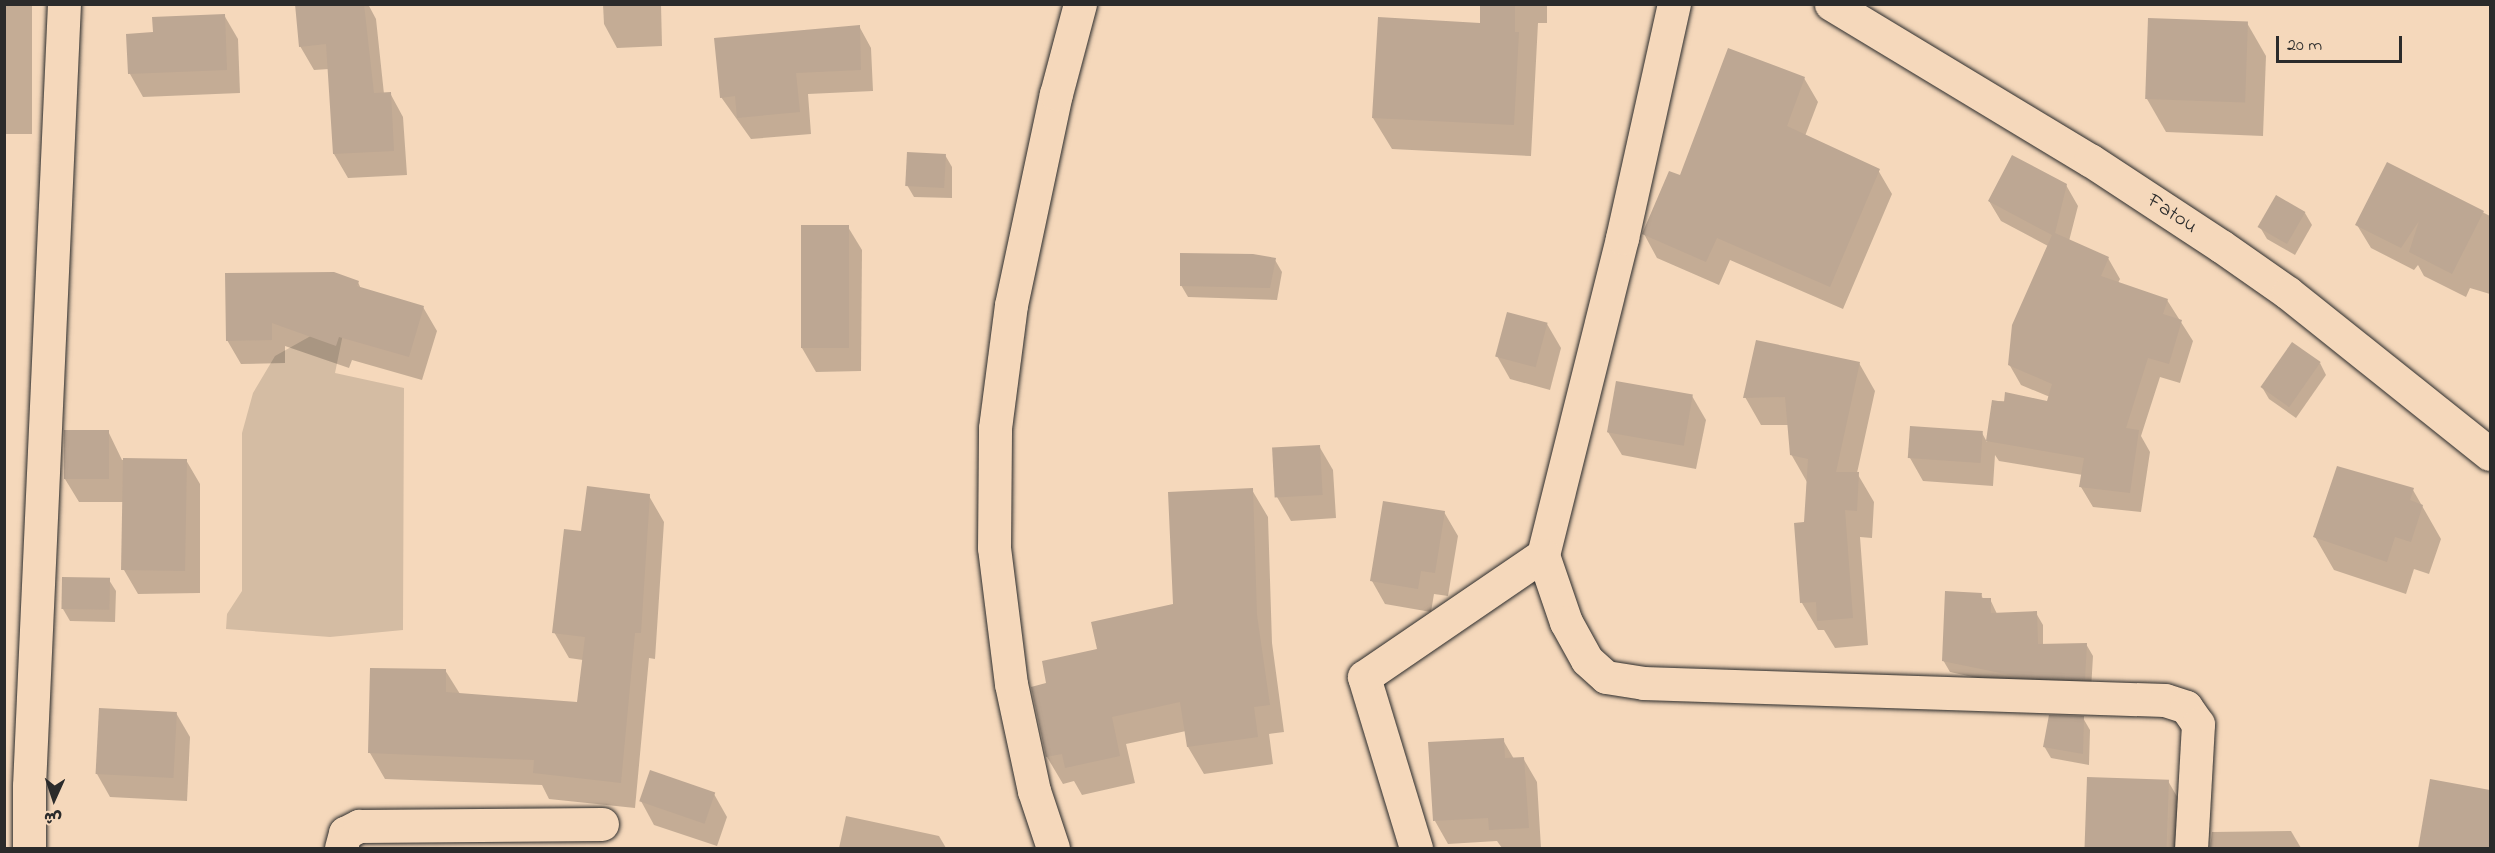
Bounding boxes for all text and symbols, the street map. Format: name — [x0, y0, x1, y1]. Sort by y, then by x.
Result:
scale bar — [2279, 24, 2405, 62]
text: 20 m — [2287, 33, 2322, 59]
street label: Fatou — [2142, 188, 2202, 240]
north arrow — [24, 769, 84, 829]
text: ش — [44, 805, 62, 829]

